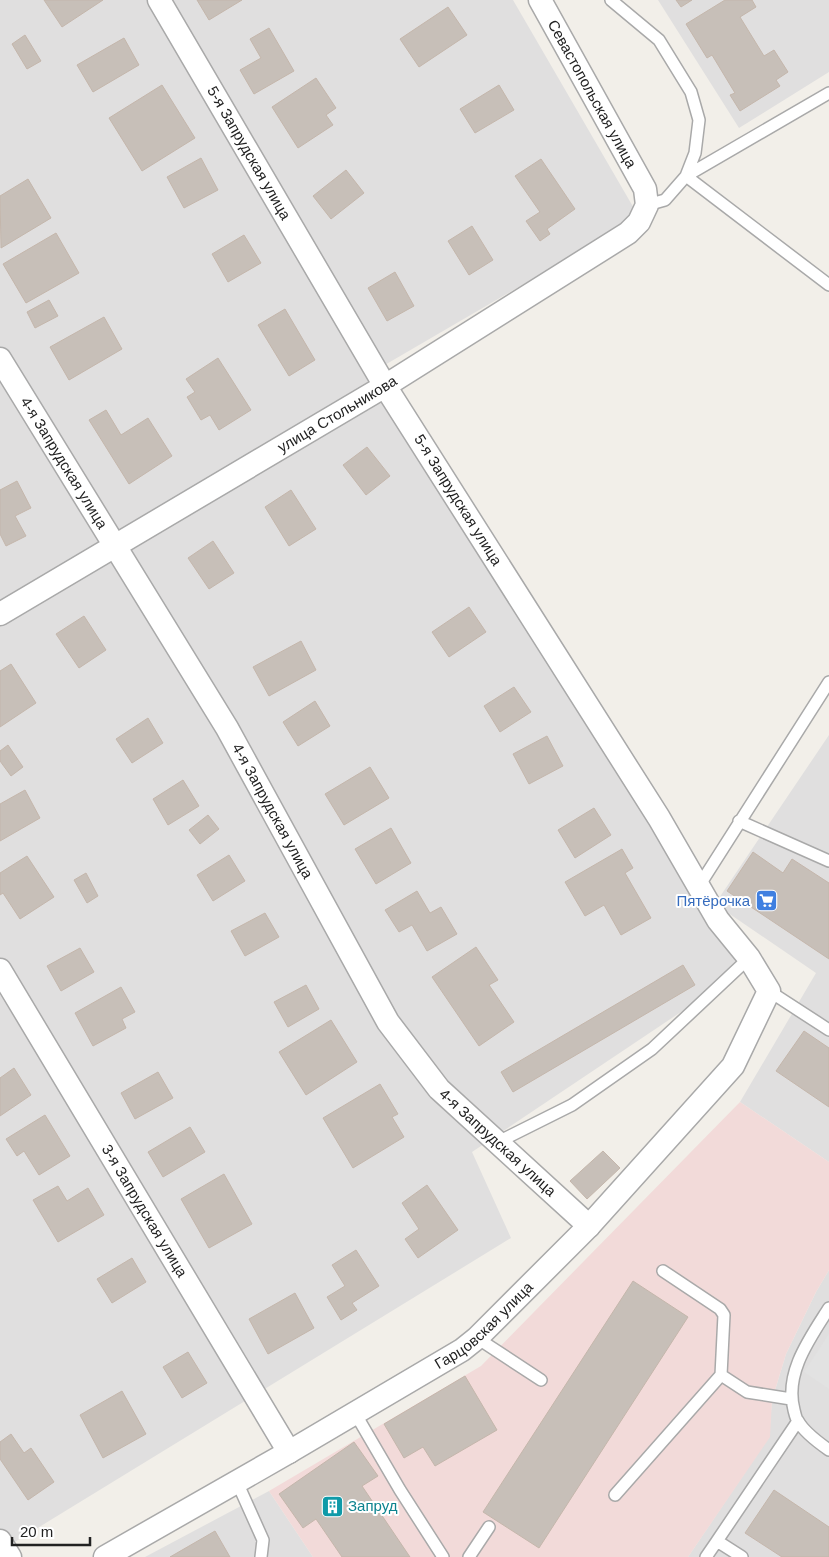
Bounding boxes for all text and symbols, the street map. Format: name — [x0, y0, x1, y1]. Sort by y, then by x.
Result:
street label: Севастопольская улица — [545, 17, 641, 171]
street label: 5-я Запрудская улица — [204, 83, 295, 223]
street label: улица Стольникова — [274, 371, 400, 456]
street label: 4-я Запрудская улица — [17, 394, 112, 532]
street label: 5-я Запрудская улица — [411, 431, 506, 569]
street label: 4-я Запрудская улица — [229, 740, 317, 882]
supermarket icon: Пятёрочка — [754, 889, 778, 913]
place label: Пятёрочка — [676, 892, 751, 909]
street label: 4-я Запрудская улица — [436, 1085, 560, 1200]
street label: 3-я Запрудская улица — [99, 1141, 191, 1281]
street label: Гарцовская улица — [431, 1278, 537, 1372]
building icon: Запруд — [320, 1494, 344, 1518]
place label: Запруд — [348, 1497, 398, 1514]
scale bar — [12, 1514, 90, 1546]
text: 20 m — [20, 1523, 53, 1540]

